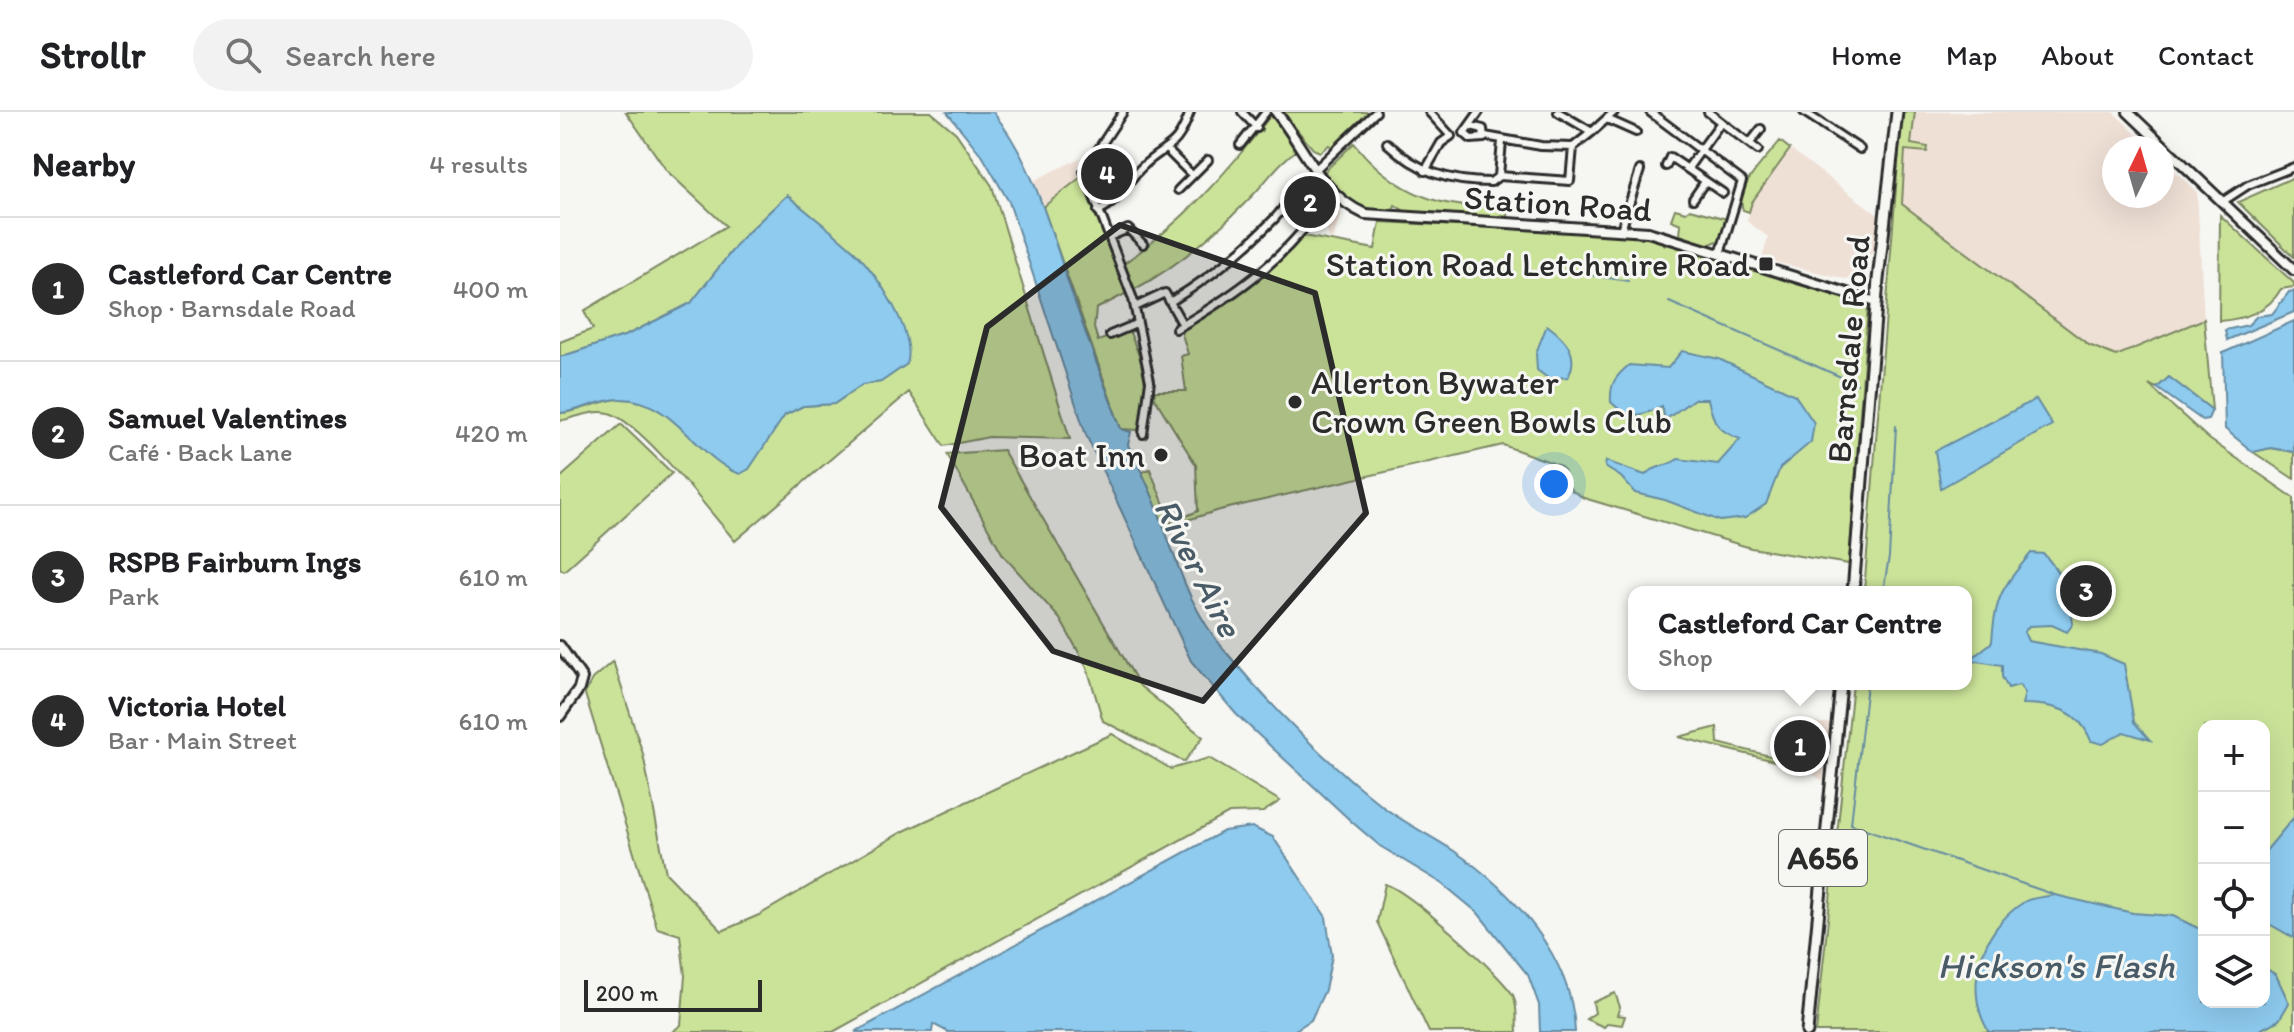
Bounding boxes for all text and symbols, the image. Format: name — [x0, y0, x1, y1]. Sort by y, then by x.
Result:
search box — [193, 19, 753, 91]
text: Strollr — [40, 32, 145, 78]
icon: search — [221, 33, 265, 77]
text: Search here — [285, 37, 436, 74]
text: Home — [1831, 38, 1902, 72]
text: Map — [1946, 38, 1997, 72]
text: About — [2041, 38, 2114, 72]
text: Contact — [2158, 38, 2254, 72]
north arrow — [2102, 136, 2174, 208]
text: Nearby — [32, 144, 135, 185]
pin: 4 — [1081, 144, 1133, 204]
text: 4 results — [429, 148, 528, 180]
pin: 2 — [1284, 172, 1336, 232]
street label: Station Road — [1463, 176, 1654, 231]
street label: Barnsdale Road — [1818, 233, 1879, 465]
place label: Station Road Letchmire Road — [1326, 244, 1750, 285]
text: Castleford Car Centre — [108, 255, 392, 292]
marker: Station Road Letchmire Road — [1757, 255, 1775, 273]
text: 1 — [52, 273, 64, 305]
text: 400 m — [453, 273, 528, 305]
text: Shop · Barnsdale Road — [108, 292, 356, 324]
place label: Allerton Bywater Crown Green Bowls Club — [1311, 362, 1672, 442]
marker: Allerton Bywater Crown Green Bowls Club — [1286, 393, 1304, 411]
text: Samuel Valentines — [108, 399, 347, 436]
text: 2 — [51, 417, 65, 449]
text: 420 m — [455, 417, 528, 449]
place label: Boat Inn — [1018, 435, 1145, 476]
text: Café · Back Lane — [108, 436, 292, 468]
marker: Boat Inn — [1152, 446, 1170, 464]
your location — [1534, 464, 1574, 504]
water label: River Aire — [1145, 491, 1253, 645]
text: RSPB Fairburn Ings — [108, 543, 361, 580]
text: 3 — [51, 561, 65, 593]
text: 610 m — [458, 561, 528, 593]
pin: 3 — [2060, 561, 2112, 621]
text: Park — [108, 580, 159, 612]
popup — [1628, 586, 1972, 690]
text: Castleford Car Centre — [1658, 604, 1942, 641]
text: Shop — [1658, 641, 1713, 673]
text: Victoria Hotel — [108, 687, 286, 724]
text: 4 — [50, 705, 66, 737]
text: 610 m — [458, 705, 528, 737]
pin: 1 — [1774, 716, 1826, 776]
map controls — [2198, 720, 2270, 1008]
button: + — [2198, 720, 2270, 792]
text: Bar · Main Street — [108, 724, 297, 756]
button: − — [2198, 792, 2270, 864]
road number: A656 — [1779, 830, 1867, 886]
button: locate — [2198, 864, 2270, 936]
button: layers — [2198, 936, 2270, 1008]
water label: Hickson's Flash — [1938, 944, 2175, 987]
scale bar — [584, 976, 762, 1012]
text: 200 m — [596, 980, 658, 1007]

